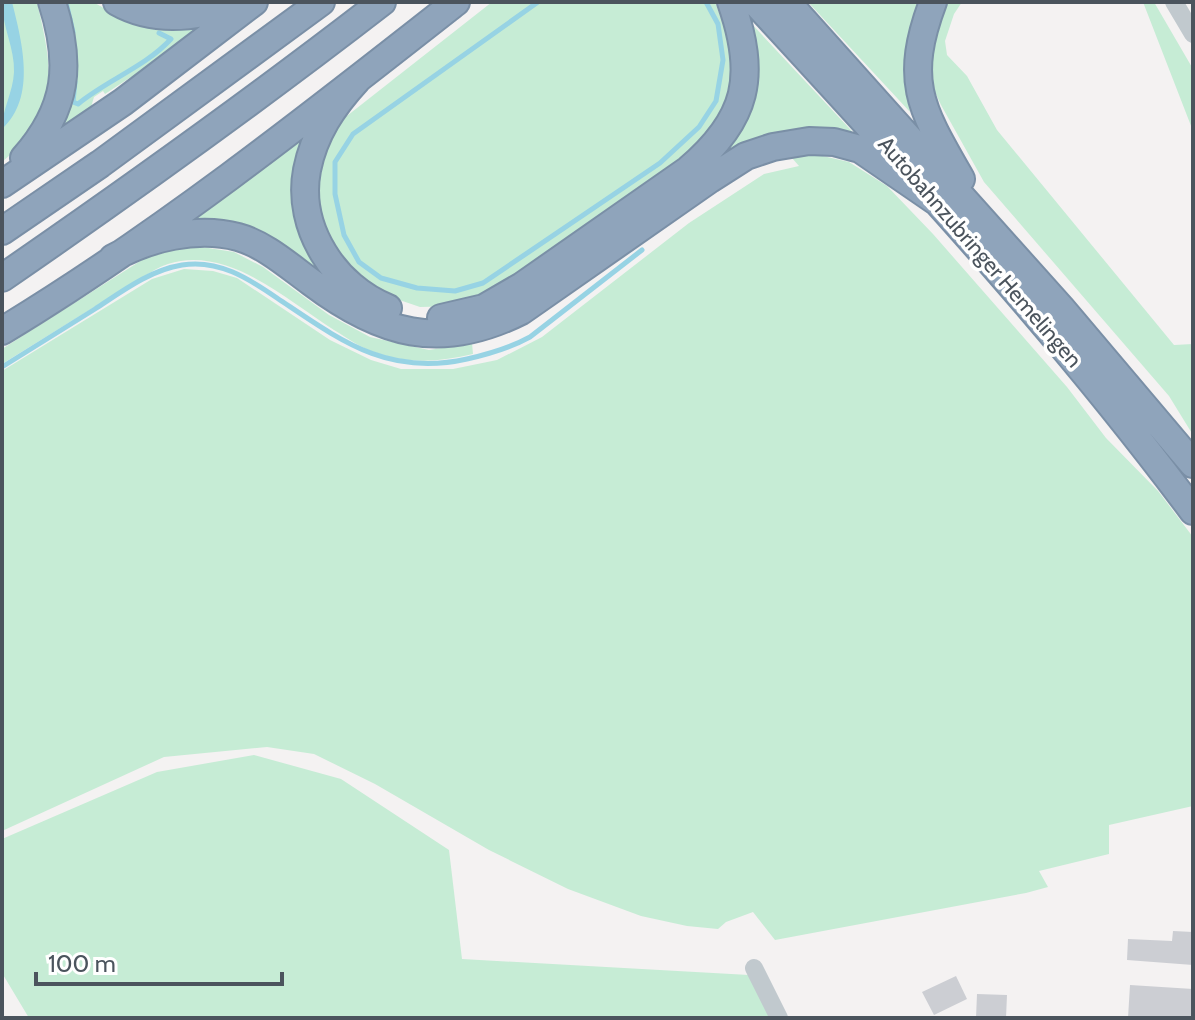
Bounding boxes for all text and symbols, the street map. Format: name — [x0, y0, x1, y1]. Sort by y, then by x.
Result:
street label: Autobahnzubringer Hemelingen — [872, 131, 1088, 373]
scale bar — [36, 936, 282, 986]
text: 100 m — [48, 949, 116, 978]

